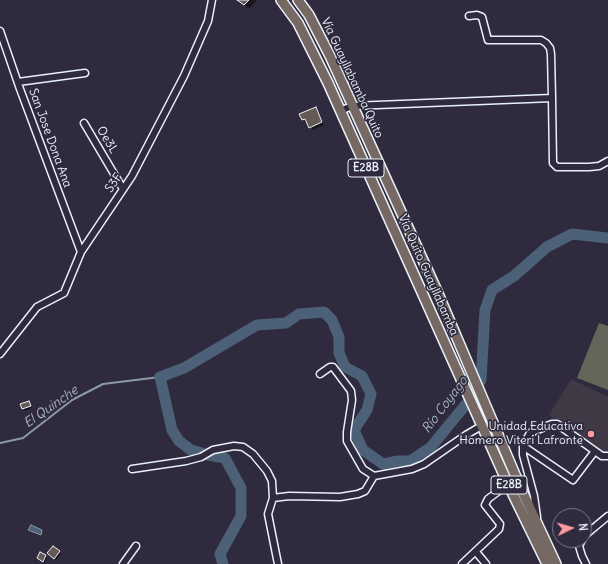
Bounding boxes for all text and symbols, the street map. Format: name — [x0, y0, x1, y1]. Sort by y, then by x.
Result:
street label: Vía Guayllabamba Quito — [318, 15, 386, 141]
street label: San Jose Dona Ana — [25, 87, 75, 189]
street label: Oe3L — [93, 124, 121, 156]
road number: E28B — [348, 159, 384, 177]
street label: S3F — [102, 171, 126, 195]
street label: Vía Quito Guayllabamba — [395, 212, 461, 338]
water label: Río Coyago — [419, 374, 471, 436]
water label: El Quinche — [21, 383, 81, 431]
place label: Unidad Educativa Homero Viteri Lafronte — [459, 420, 583, 448]
marker: Unidad Educativa Homero Viteri Lafronte — [586, 429, 596, 439]
road number: E28B — [491, 476, 527, 494]
north arrow — [552, 508, 592, 548]
text: N — [576, 523, 590, 531]

